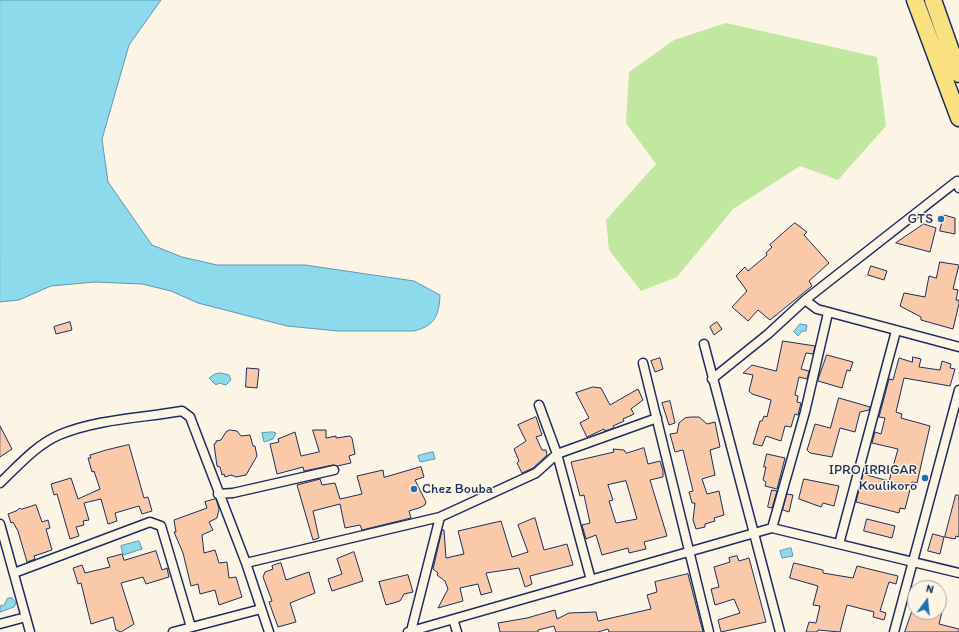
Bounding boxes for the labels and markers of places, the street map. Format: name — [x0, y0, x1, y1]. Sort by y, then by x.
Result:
place label: GTS — [908, 211, 933, 227]
marker: GTS — [936, 214, 946, 224]
place label: IPRO IRRIGAR Koulikoro — [829, 462, 917, 494]
marker: IPRO IRRIGAR Koulikoro — [920, 473, 930, 483]
place label: Chez Bouba — [422, 481, 493, 497]
marker: Chez Bouba — [409, 484, 419, 494]

